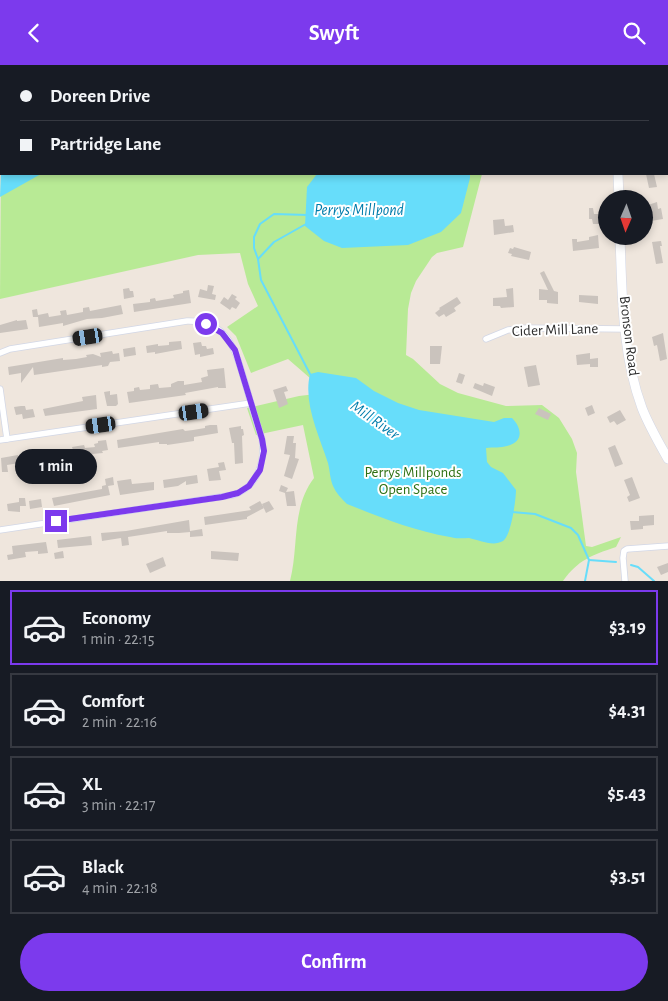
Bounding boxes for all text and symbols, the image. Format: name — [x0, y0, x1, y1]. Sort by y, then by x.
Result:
icon: back — [20, 19, 48, 47]
icon: search — [620, 19, 648, 47]
text: Swyft — [309, 22, 359, 44]
text: Doreen Drive — [50, 87, 150, 106]
text: Partridge Lane — [50, 135, 161, 154]
north arrow — [598, 190, 652, 245]
map controls — [598, 190, 653, 245]
water label: Perrys Millpond — [314, 202, 404, 219]
street label: Bronson Road — [617, 295, 641, 377]
route start — [195, 313, 217, 335]
street label: Cider Mill Lane — [512, 321, 599, 339]
car — [72, 327, 103, 347]
water label: Mill River — [348, 398, 403, 443]
car — [178, 402, 209, 422]
car — [85, 415, 116, 435]
callout: 1 min — [15, 449, 97, 483]
text: 1 min — [39, 458, 73, 474]
park label: Perrys Millponds Open Space — [364, 465, 462, 497]
route end — [45, 510, 67, 532]
icon: car — [22, 605, 67, 650]
text: Economy — [82, 609, 151, 628]
text: $3.19 — [609, 618, 646, 637]
text: 1 min · 22:15 — [82, 631, 154, 647]
icon: car — [22, 688, 67, 733]
text: Comfort — [82, 692, 144, 711]
text: $4.31 — [609, 701, 646, 720]
text: 2 min · 22:16 — [82, 714, 157, 730]
icon: car — [22, 771, 67, 816]
text: XL — [82, 775, 102, 794]
text: $5.43 — [607, 784, 646, 803]
text: 3 min · 22:17 — [82, 797, 156, 813]
icon: car — [22, 854, 67, 899]
text: Black — [82, 858, 124, 877]
text: $3.51 — [610, 867, 646, 886]
text: 4 min · 22:18 — [82, 880, 158, 896]
button: Confirm — [20, 933, 648, 991]

